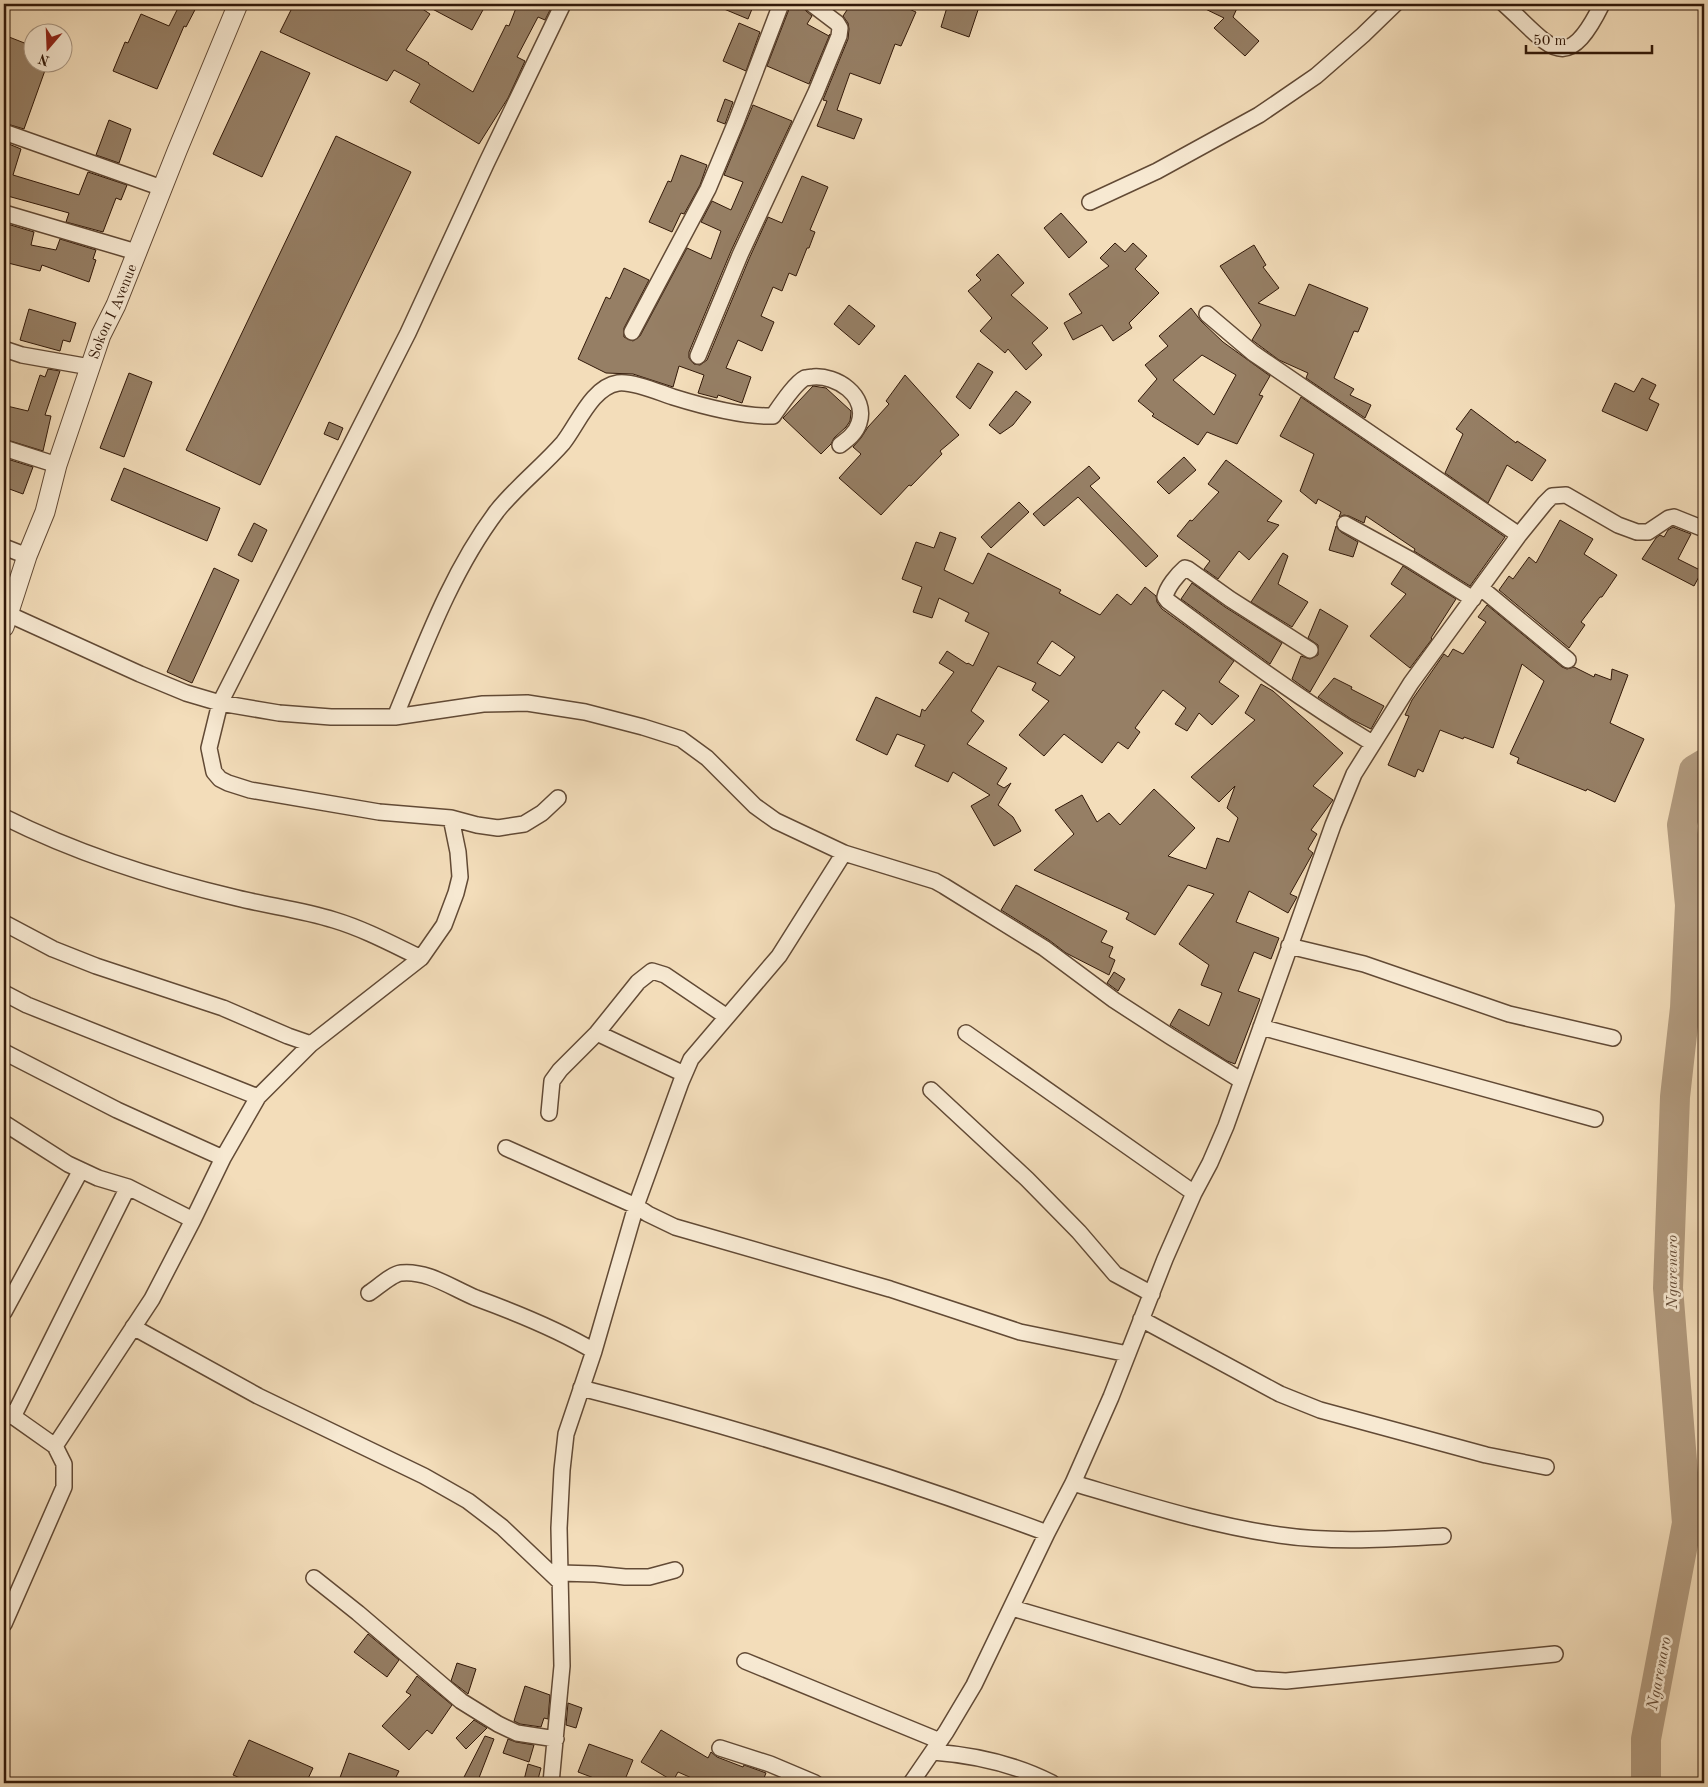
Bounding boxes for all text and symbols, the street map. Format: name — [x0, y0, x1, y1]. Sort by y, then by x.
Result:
north arrow — [22, 22, 72, 72]
scale bar — [1526, 22, 1652, 54]
text: 50 m — [1533, 34, 1567, 49]
text: N — [36, 51, 51, 68]
street label: Sokon I Avenue — [87, 262, 140, 362]
water label: Ngarenaro — [1665, 1235, 1681, 1310]
water label: Ngarenaro — [1645, 1635, 1675, 1712]

